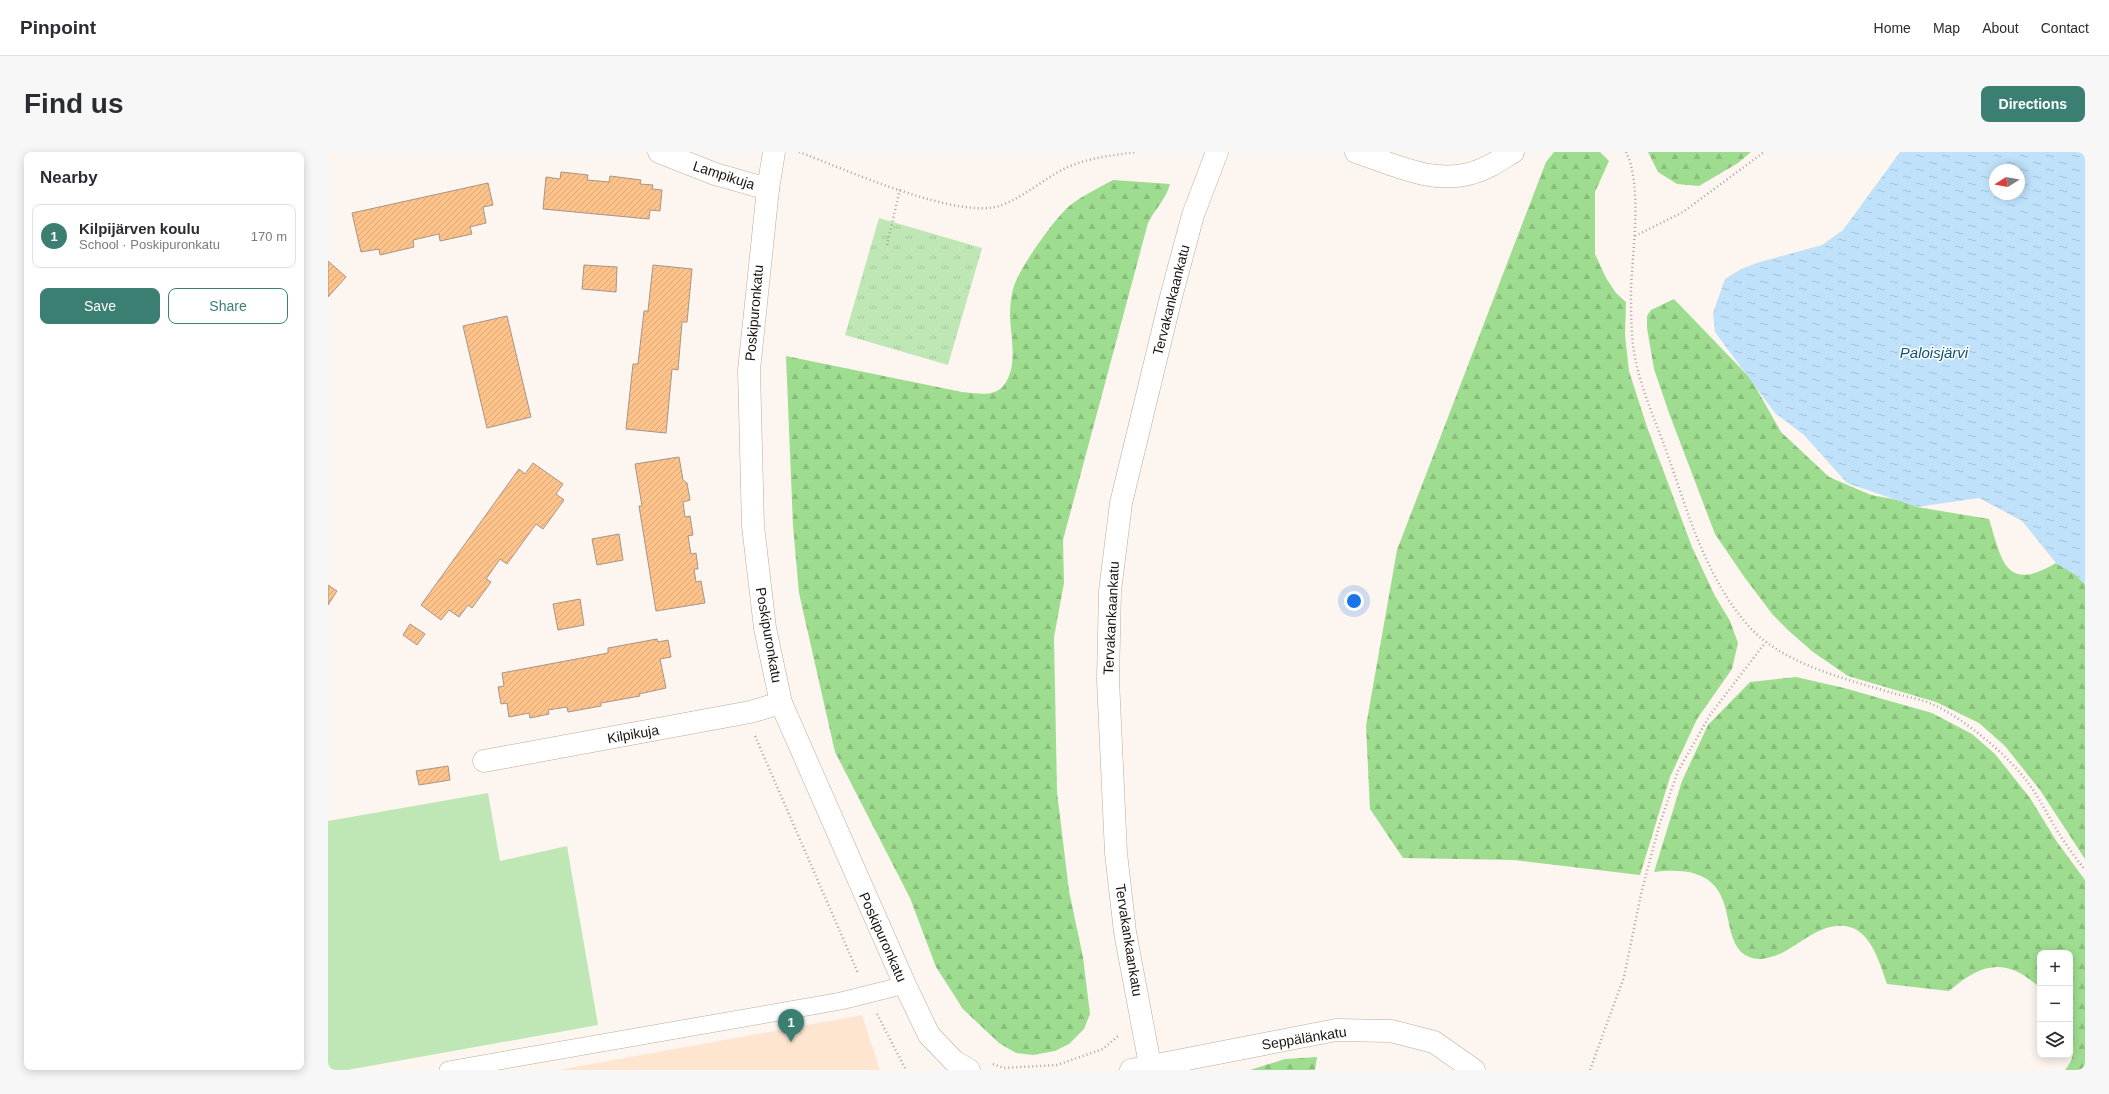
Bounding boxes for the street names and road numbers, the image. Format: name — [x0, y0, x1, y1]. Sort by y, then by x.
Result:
street label: Lampikuja — [691, 158, 757, 193]
street label: Tervakankaankatu — [1149, 243, 1193, 357]
street label: Poskipuronkatu — [742, 264, 766, 362]
street label: Tervakankaankatu — [1100, 561, 1122, 675]
street label: Poskipuronkatu — [753, 586, 785, 684]
street label: Kilpikuja — [606, 722, 660, 746]
street label: Tervakankaankatu — [1112, 883, 1146, 997]
street label: Poskipuronkatu — [856, 890, 910, 984]
street label: Seppälänkatu — [1260, 1023, 1348, 1053]

